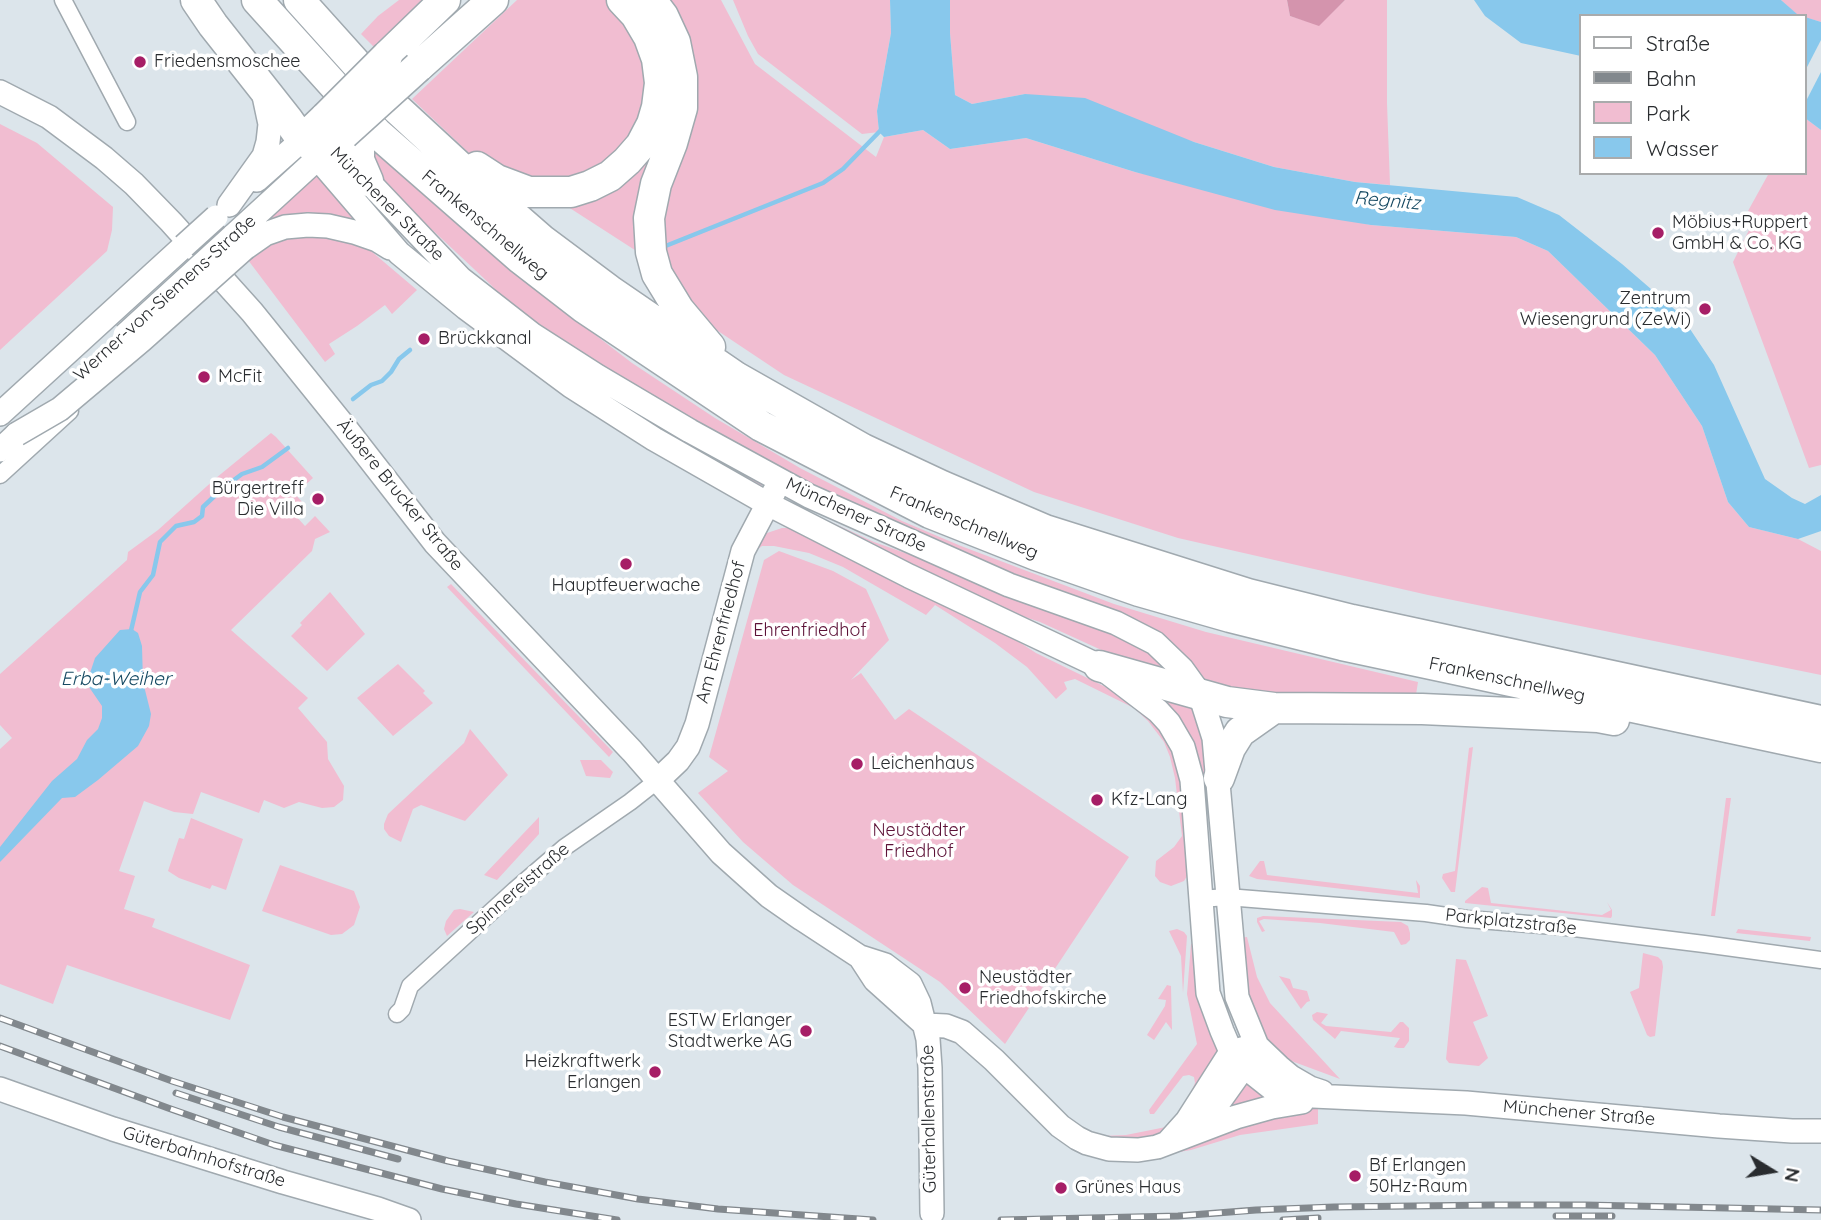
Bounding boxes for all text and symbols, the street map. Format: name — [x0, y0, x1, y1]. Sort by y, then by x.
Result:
legend — [1580, 14, 1807, 175]
text: Straße — [1646, 30, 1710, 56]
place label: Friedensmoschee — [154, 51, 301, 73]
marker: Friedensmoschee — [132, 54, 148, 70]
text: Bahn — [1646, 65, 1696, 91]
text: Park — [1646, 100, 1690, 126]
text: Wasser — [1646, 135, 1718, 161]
street label: Münchener Straße — [325, 142, 449, 266]
street label: Frankenschnellweg — [417, 166, 553, 284]
water label: Regnitz — [1353, 187, 1421, 215]
street label: Werner-von-Siemens-Straße — [69, 210, 261, 386]
place label: Möbius+Ruppert GmbH & Co. KG — [1672, 212, 1808, 255]
marker: Möbius+Ruppert GmbH & Co. KG — [1650, 225, 1666, 241]
place label: Zentrum Wiesengrund (ZeWi) — [1520, 288, 1691, 330]
marker: Zentrum Wiesengrund (ZeWi) — [1697, 301, 1713, 317]
place label: Brückkanal — [438, 328, 532, 350]
marker: Brückkanal — [416, 331, 432, 347]
place label: McFit — [218, 366, 262, 388]
marker: McFit — [196, 369, 212, 385]
street label: Äußere Brucker Straße — [332, 415, 468, 575]
street label: Münchener Straße — [782, 473, 930, 557]
place label: Bürgertreff Die Villa — [212, 478, 304, 520]
street label: Frankenschnellweg — [886, 482, 1042, 564]
marker: Bürgertreff Die Villa — [310, 491, 326, 507]
marker: Hauptfeuerwache — [618, 556, 634, 572]
street label: Am Ehrenfriedhof — [692, 558, 750, 706]
place label: Hauptfeuerwache — [552, 575, 700, 597]
park label: Ehrenfriedhof — [753, 620, 867, 642]
street label: Frankenschnellweg — [1427, 653, 1587, 707]
water label: Erba-Weiher — [61, 668, 171, 690]
place label: Leichenhaus — [871, 753, 974, 775]
marker: Leichenhaus — [849, 756, 865, 772]
place label: Kfz-Lang — [1111, 789, 1187, 811]
marker: Kfz-Lang — [1089, 792, 1105, 808]
park label: Neustädter Friedhof — [873, 820, 965, 862]
street label: Spinnereistraße — [462, 838, 574, 940]
street label: Parkplatzstraße — [1444, 904, 1578, 940]
place label: Neustädter Friedhofskirche — [979, 967, 1107, 1010]
marker: Neustädter Friedhofskirche — [957, 980, 973, 996]
place label: ESTW Erlanger Stadtwerke AG — [668, 1010, 792, 1052]
marker: ESTW Erlanger Stadtwerke AG — [798, 1023, 814, 1039]
street label: Güterhallenstraße — [917, 1044, 941, 1194]
place label: Heizkraftwerk Erlangen — [525, 1051, 641, 1094]
marker: Heizkraftwerk Erlangen — [647, 1064, 663, 1080]
street label: Münchener Straße — [1502, 1096, 1656, 1130]
street label: Güterbahnhofstraße — [120, 1122, 288, 1192]
north arrow — [1737, 1136, 1807, 1206]
place label: Bf Erlangen 50Hz-Raum — [1369, 1155, 1468, 1198]
text: N — [1780, 1166, 1806, 1184]
marker: Bf Erlangen 50Hz-Raum — [1347, 1168, 1363, 1184]
place label: Grünes Haus — [1075, 1177, 1181, 1199]
marker: Grünes Haus — [1053, 1180, 1069, 1196]

